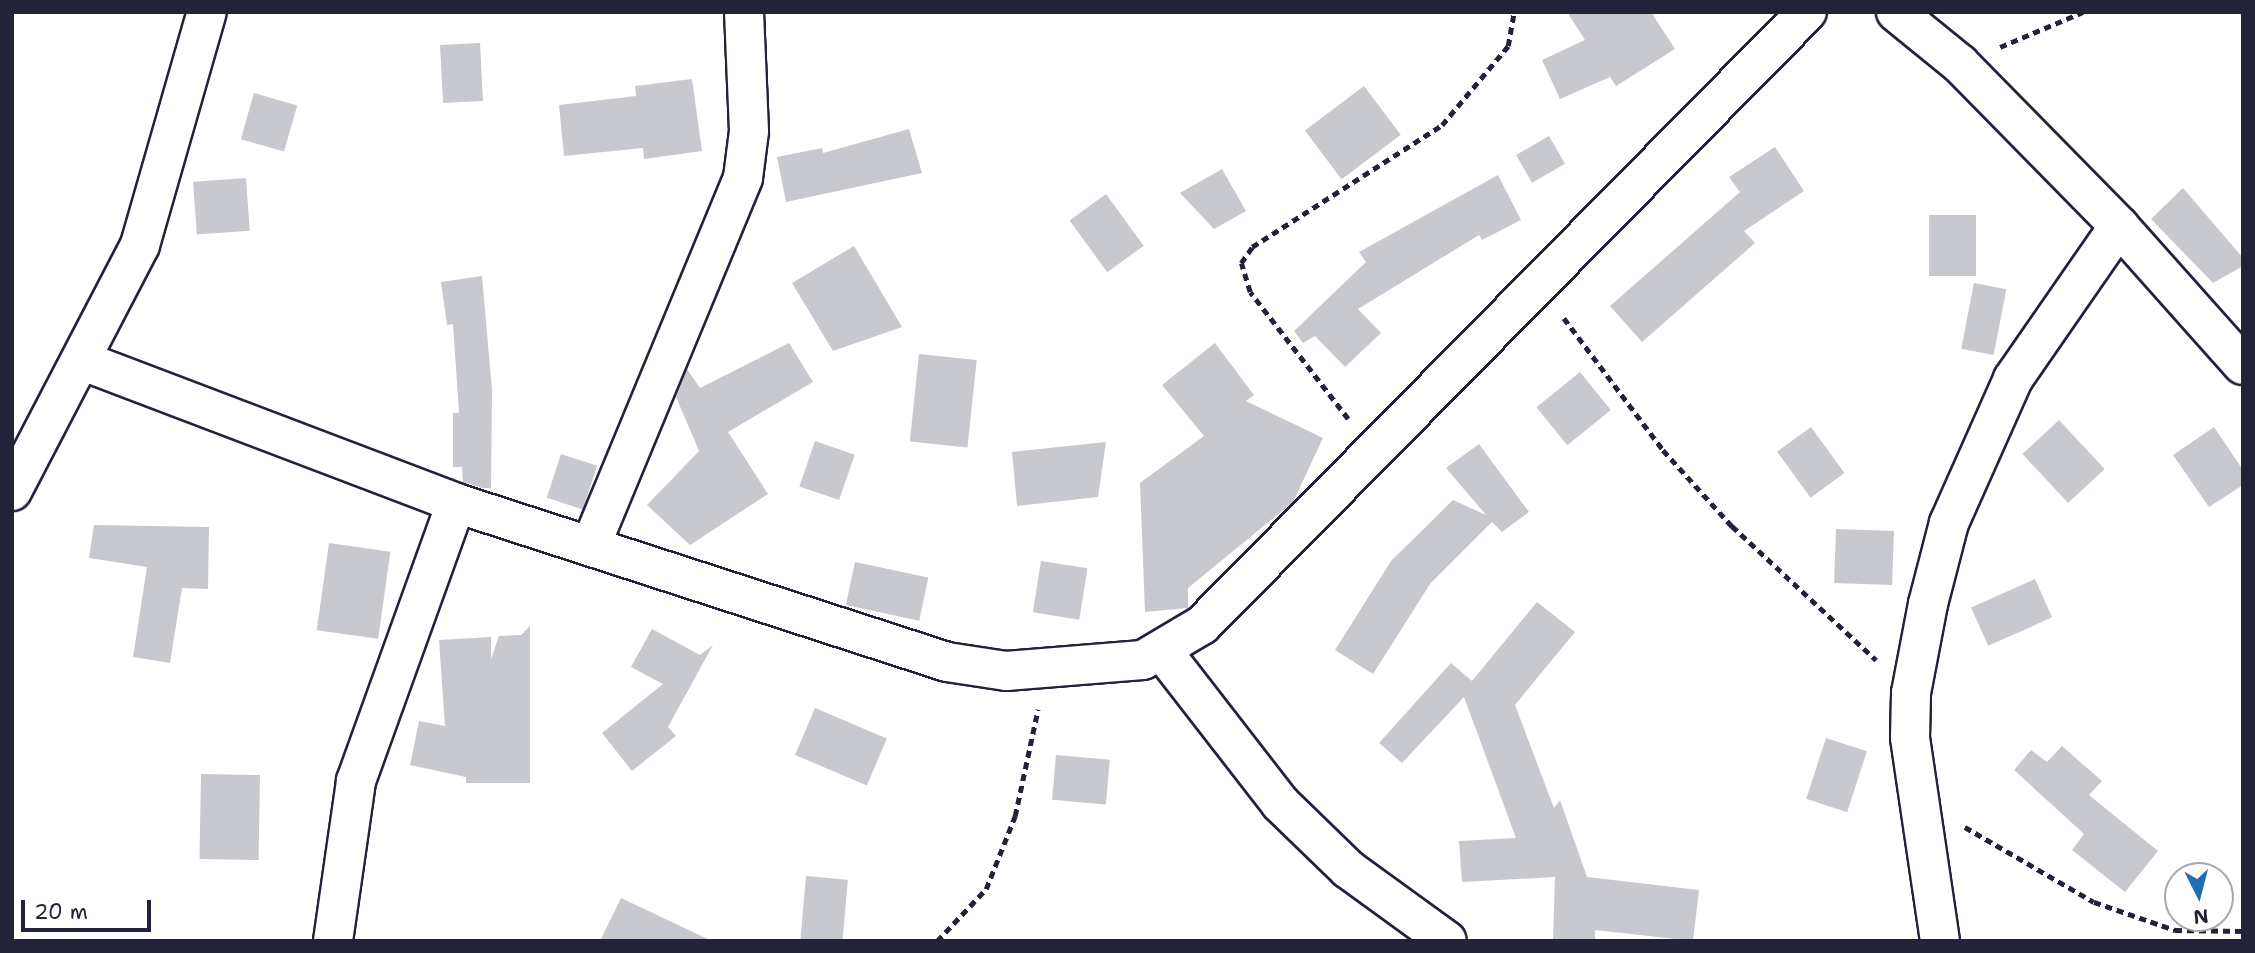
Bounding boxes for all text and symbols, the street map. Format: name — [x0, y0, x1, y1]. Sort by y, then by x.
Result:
north arrow — [2164, 862, 2234, 932]
scale bar — [24, 886, 154, 930]
text: 20 m — [34, 898, 88, 926]
text: N — [2192, 903, 2210, 930]

